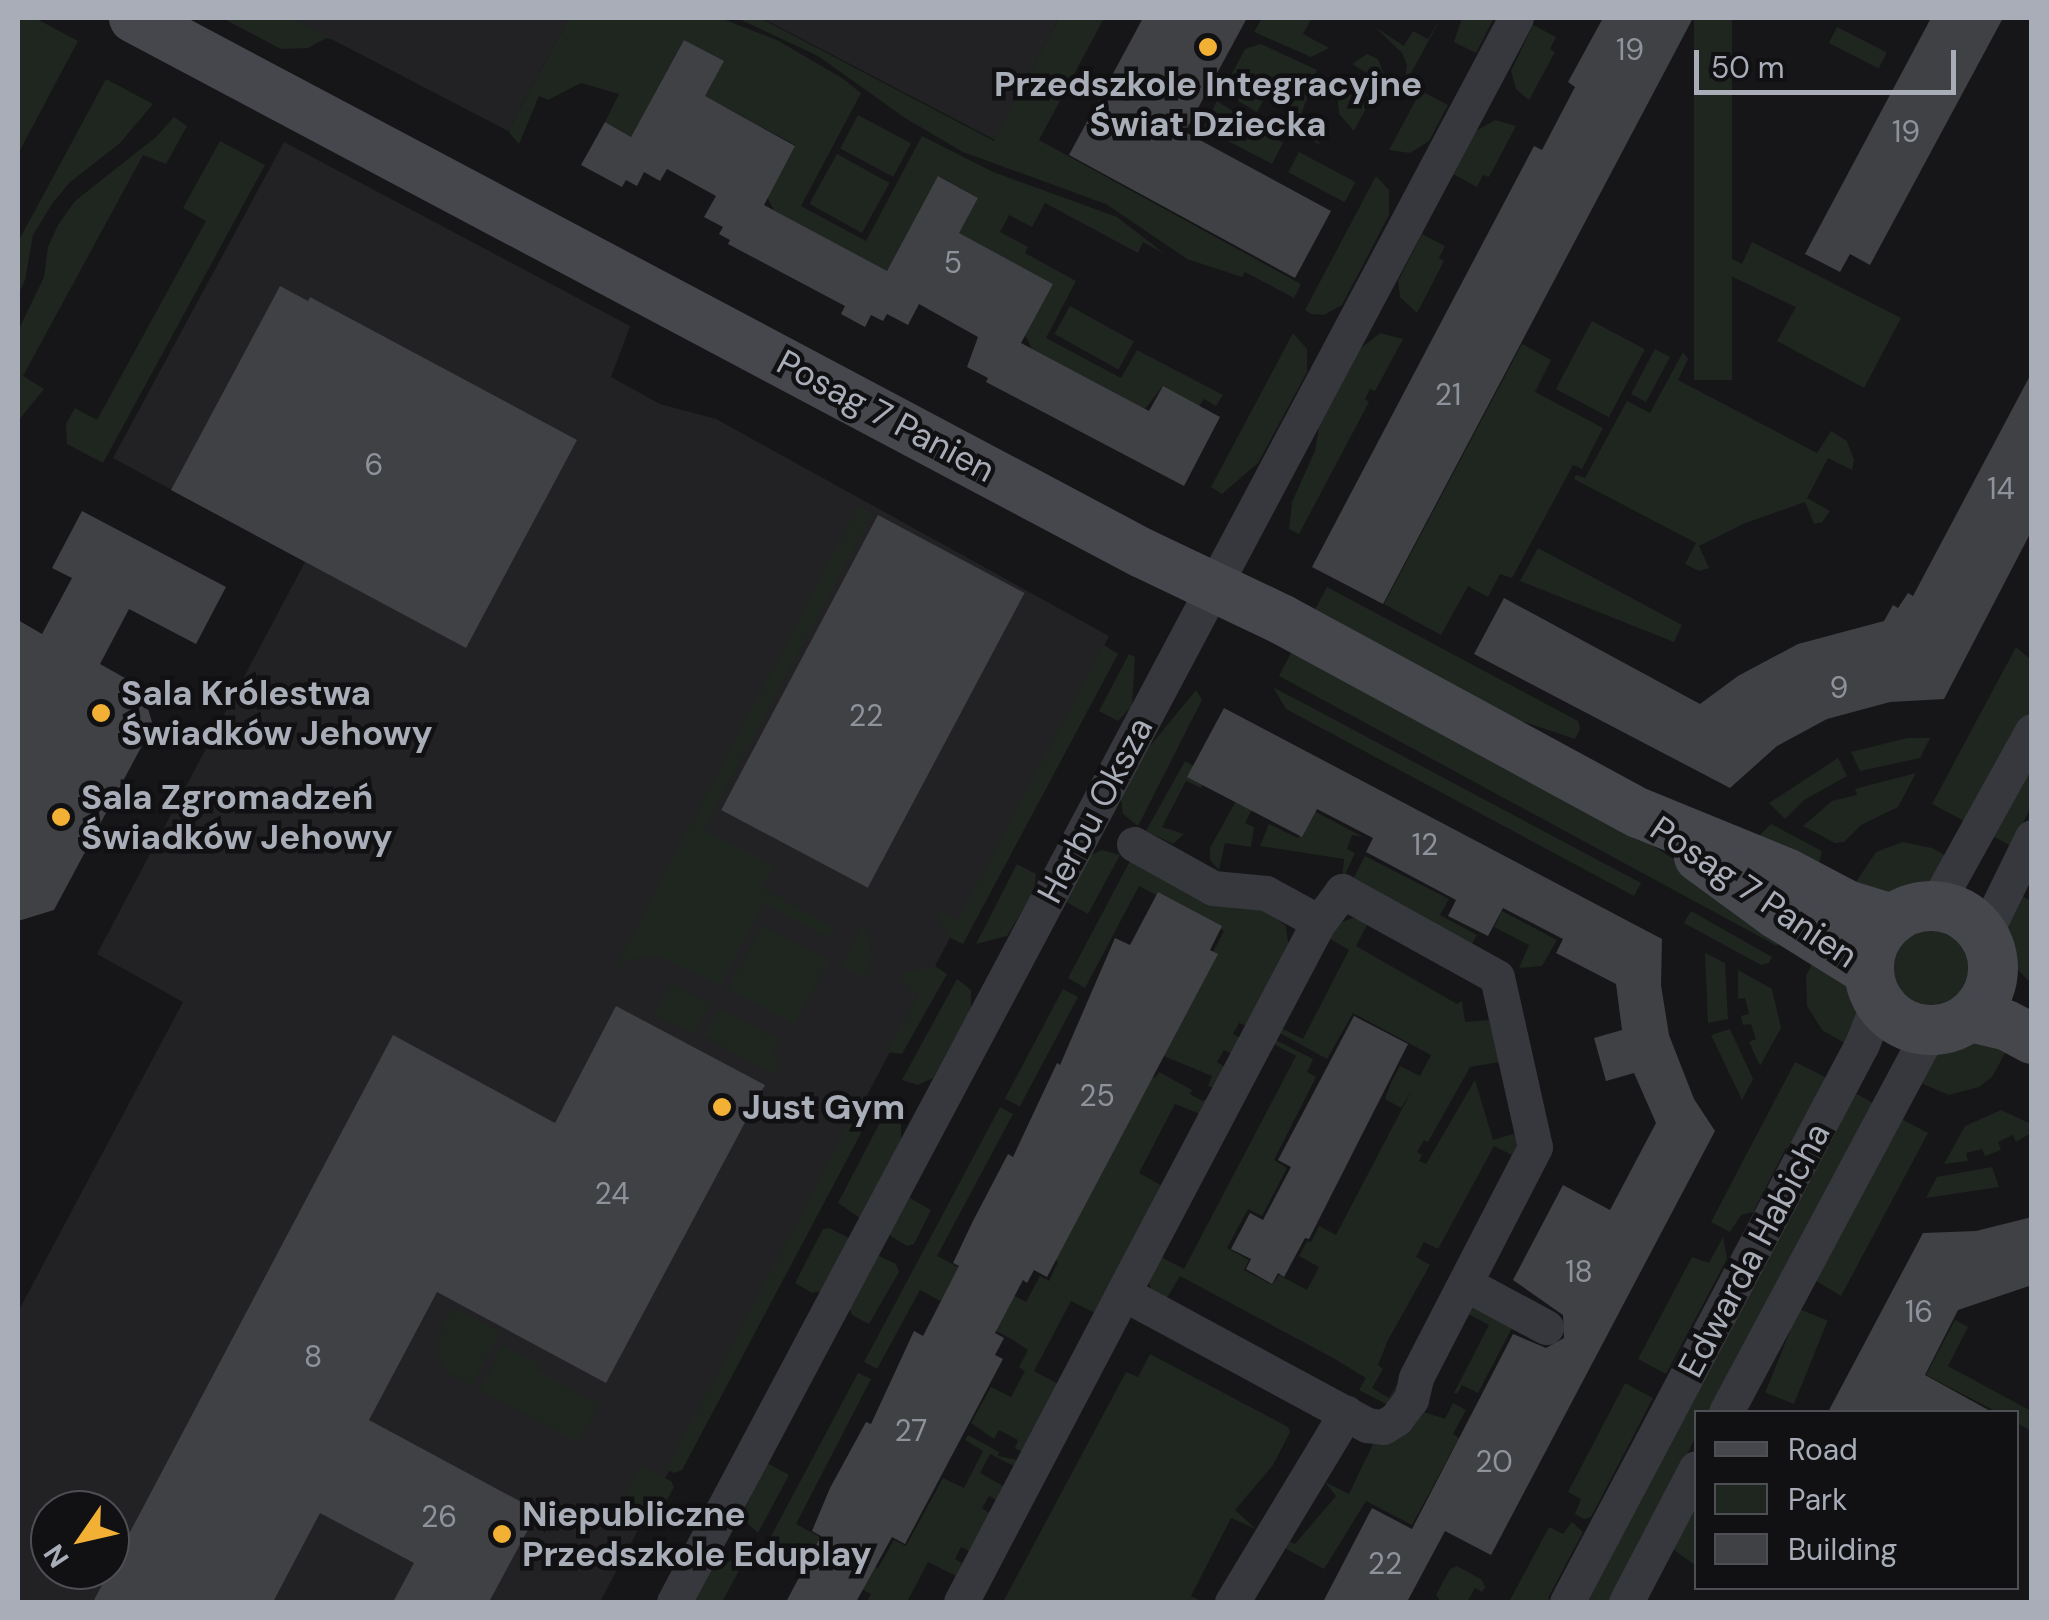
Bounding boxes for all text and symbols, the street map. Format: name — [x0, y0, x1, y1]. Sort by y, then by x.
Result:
scale bar — [1699, 30, 1962, 92]
house number: 19 — [1616, 32, 1644, 68]
marker: Przedszkole Integracyjne Świat Dziecka — [1197, 36, 1219, 58]
text: 50 m — [1711, 48, 1785, 87]
place label: Przedszkole Integracyjne Świat Dziecka — [994, 63, 1422, 145]
house number: 19 — [1892, 114, 1920, 150]
house number: 5 — [944, 245, 962, 281]
street label: Posag 7 Panien — [770, 341, 1002, 491]
house number: 21 — [1435, 377, 1461, 413]
house number: 6 — [365, 447, 383, 483]
house number: 14 — [1987, 471, 2015, 507]
house number: 9 — [1830, 670, 1848, 706]
place label: Sala Królestwa Świadków Jehowy — [121, 672, 433, 754]
house number: 22 — [849, 698, 883, 734]
marker: Sala Królestwa Świadków Jehowy — [90, 702, 112, 724]
street label: Herbu Oksza — [1029, 710, 1161, 910]
place label: Sala Zgromadzeń Świadków Jehowy — [81, 776, 393, 858]
marker: Sala Zgromadzeń Świadków Jehowy — [50, 806, 72, 828]
street label: Posag 7 Panien — [1643, 807, 1865, 977]
house number: 12 — [1412, 827, 1438, 863]
house number: 25 — [1079, 1078, 1115, 1114]
place label: Just Gym — [742, 1086, 905, 1128]
marker: Just Gym — [711, 1096, 733, 1118]
street label: Edwarda Habicha — [1669, 1116, 1839, 1384]
house number: 24 — [595, 1176, 629, 1212]
house number: 18 — [1565, 1254, 1593, 1290]
house number: 16 — [1905, 1294, 1933, 1330]
house number: 8 — [304, 1339, 322, 1375]
legend — [1694, 1410, 2019, 1590]
house number: 27 — [895, 1413, 927, 1449]
text: Road — [1788, 1430, 1858, 1469]
house number: 20 — [1475, 1444, 1513, 1480]
text: Park — [1788, 1480, 1847, 1519]
north arrow — [30, 1490, 130, 1590]
place label: Niepubliczne Przedszkole Eduplay — [522, 1493, 872, 1575]
house number: 26 — [421, 1499, 457, 1535]
marker: Niepubliczne Przedszkole Eduplay — [491, 1523, 513, 1545]
text: Building — [1788, 1530, 1897, 1569]
text: N — [35, 1537, 77, 1575]
house number: 22 — [1368, 1546, 1402, 1582]

